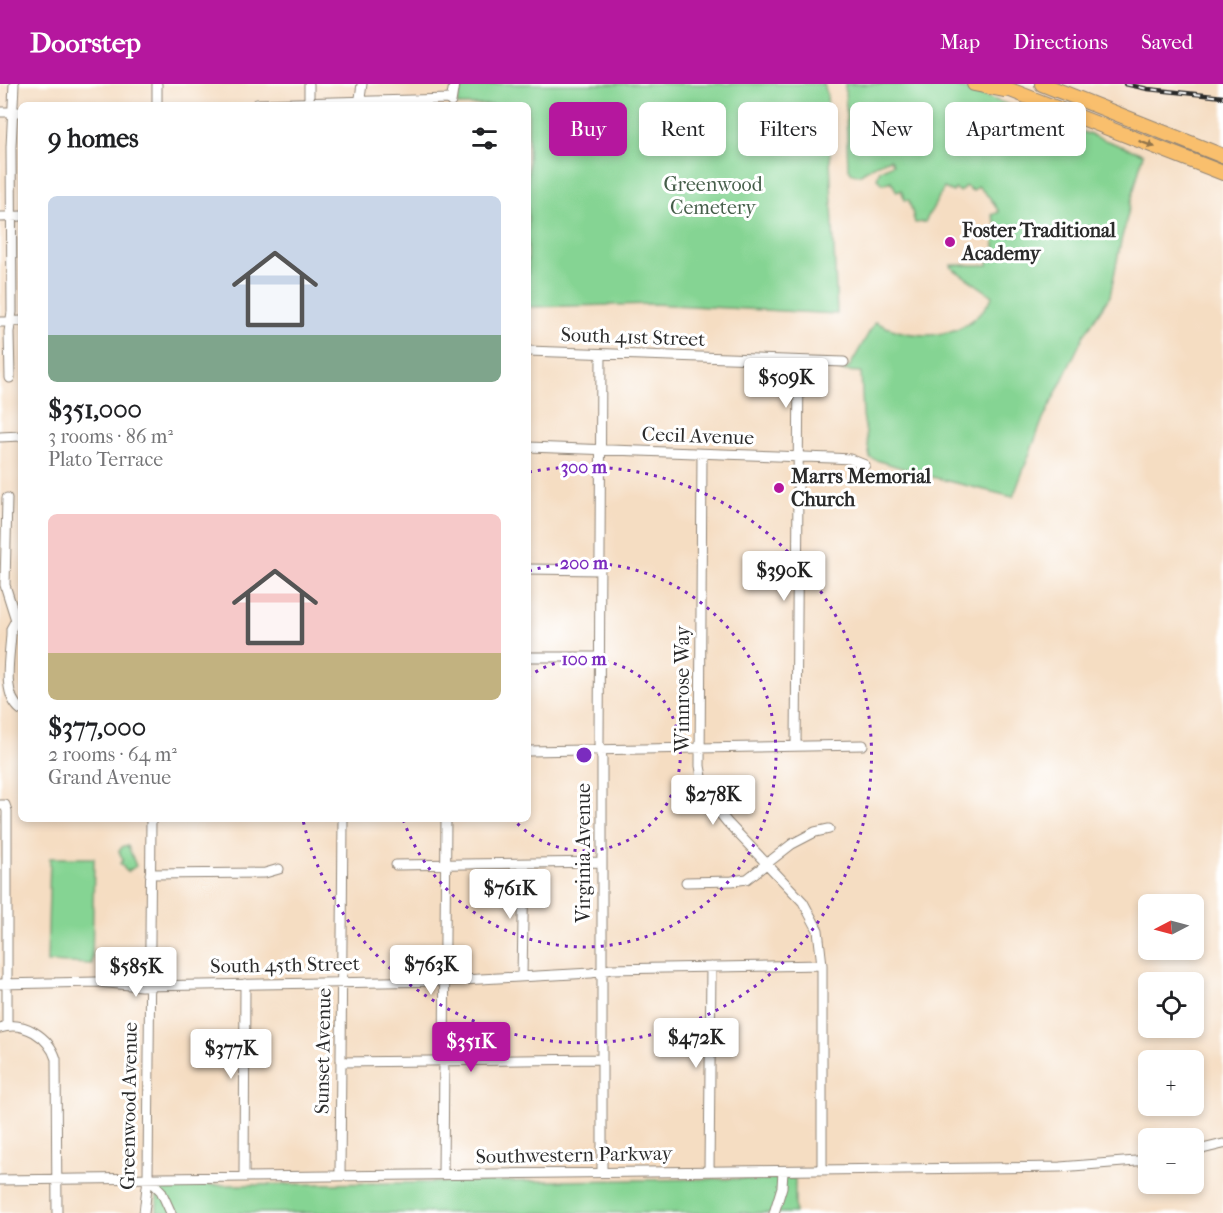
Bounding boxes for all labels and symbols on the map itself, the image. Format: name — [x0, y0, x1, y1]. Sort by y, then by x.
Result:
one-way arrow — [1138, 140, 1156, 149]
park label: Greenwood Cemetery — [663, 173, 764, 219]
place label: Foster Traditional Academy — [960, 219, 1116, 265]
marker: Foster Traditional Academy — [943, 235, 957, 249]
street label: South 41st Street — [560, 323, 706, 351]
pin: $509K — [744, 358, 828, 409]
street label: Cecil Avenue — [641, 423, 755, 449]
text: 300 m — [561, 457, 608, 478]
place label: Marrs Memorial Church — [790, 465, 931, 511]
marker: Marrs Memorial Church — [772, 481, 786, 495]
pin: $390K — [742, 551, 826, 602]
text: 200 m — [560, 553, 609, 574]
street label: Winnrose Way — [671, 624, 694, 753]
text: 100 m — [561, 649, 608, 670]
centre of rings — [574, 745, 594, 765]
pin: $278K — [671, 775, 755, 826]
street label: Virginia Avenue — [572, 783, 595, 924]
pin: $761K — [468, 869, 552, 920]
north arrow — [1138, 894, 1204, 960]
pin: $763K — [389, 945, 473, 996]
pin: $585K — [94, 947, 178, 998]
street label: South 45th Street — [210, 952, 360, 978]
street label: Sunset Avenue — [310, 987, 336, 1114]
pin: $472K — [654, 1018, 738, 1069]
street label: Greenwood Avenue — [116, 1022, 142, 1190]
pin: $351K — [429, 1022, 513, 1073]
pin: $377K — [189, 1029, 273, 1080]
street label: Southwestern Parkway — [475, 1142, 674, 1168]

